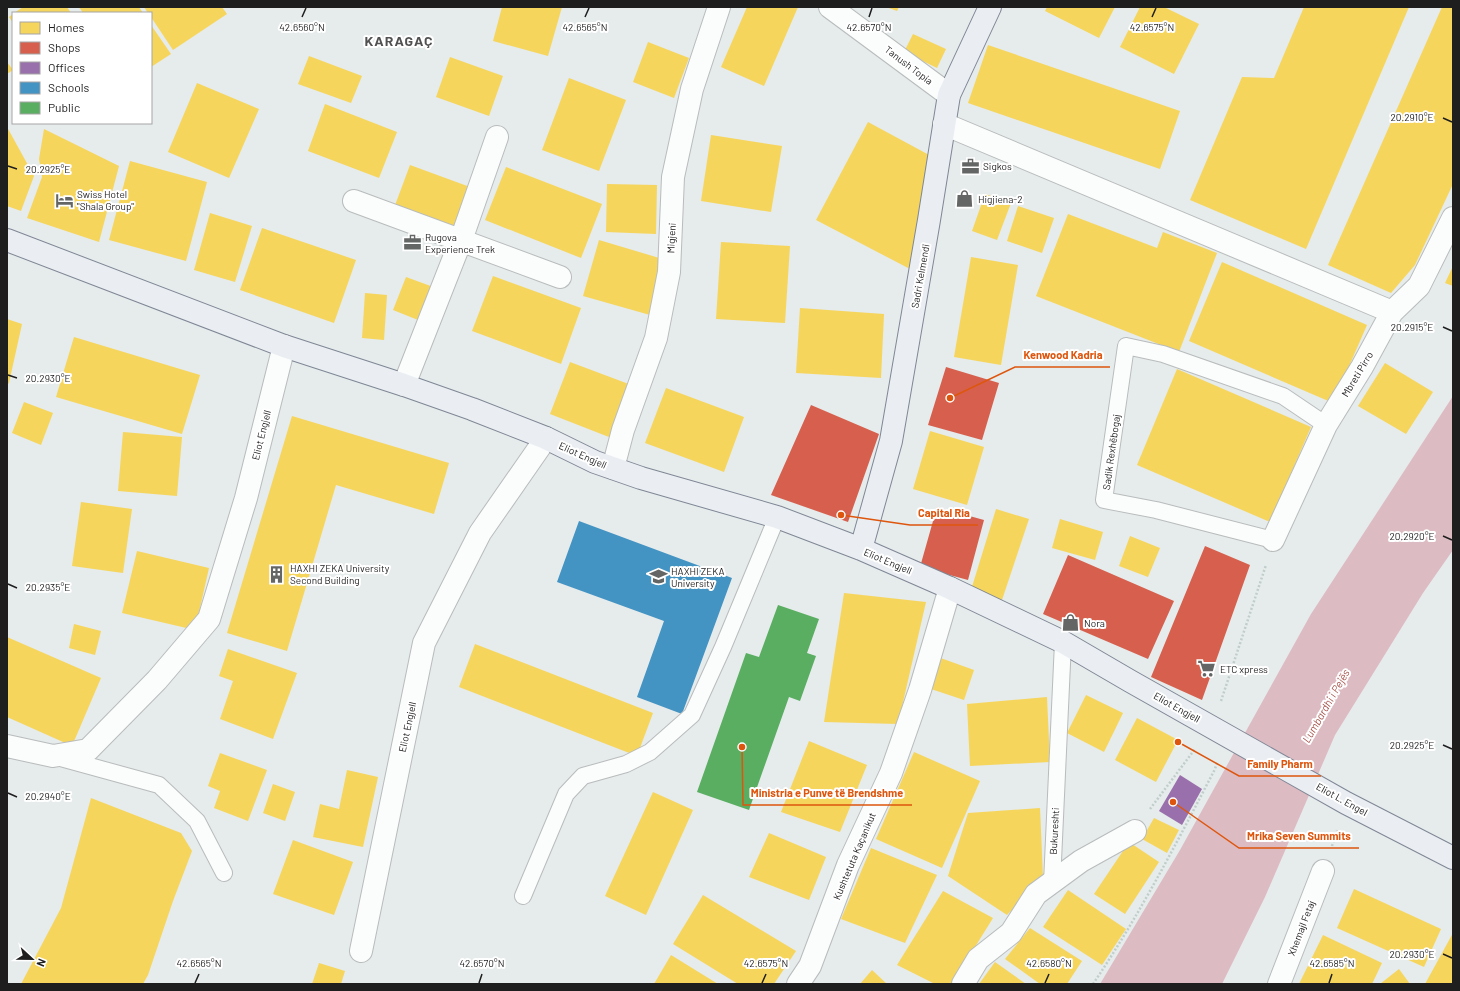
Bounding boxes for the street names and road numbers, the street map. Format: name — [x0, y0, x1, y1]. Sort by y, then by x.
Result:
street label: Tanush Topia — [883, 43, 935, 87]
street label: Migjeni — [664, 222, 678, 254]
street label: Sadri Kelmendi — [908, 243, 932, 309]
street label: Mbreti Pirro — [1339, 349, 1375, 399]
street label: Eliot Engjell — [249, 409, 273, 461]
street label: Sadik Rexhëbogaj — [1100, 413, 1122, 491]
street label: Eliot Engjell — [557, 439, 609, 471]
street label: Eliot Engjell — [862, 545, 914, 577]
street label: Eliot Engjell — [1152, 689, 1202, 725]
street label: Eliot Engjell — [396, 701, 418, 753]
street label: Eliot L. Engel — [1314, 780, 1370, 818]
street label: Bukureshti — [1047, 807, 1061, 855]
street label: Kushtetuta Kaçanikut — [830, 810, 878, 901]
street label: Xhemajl Fetaj — [1285, 899, 1317, 957]

